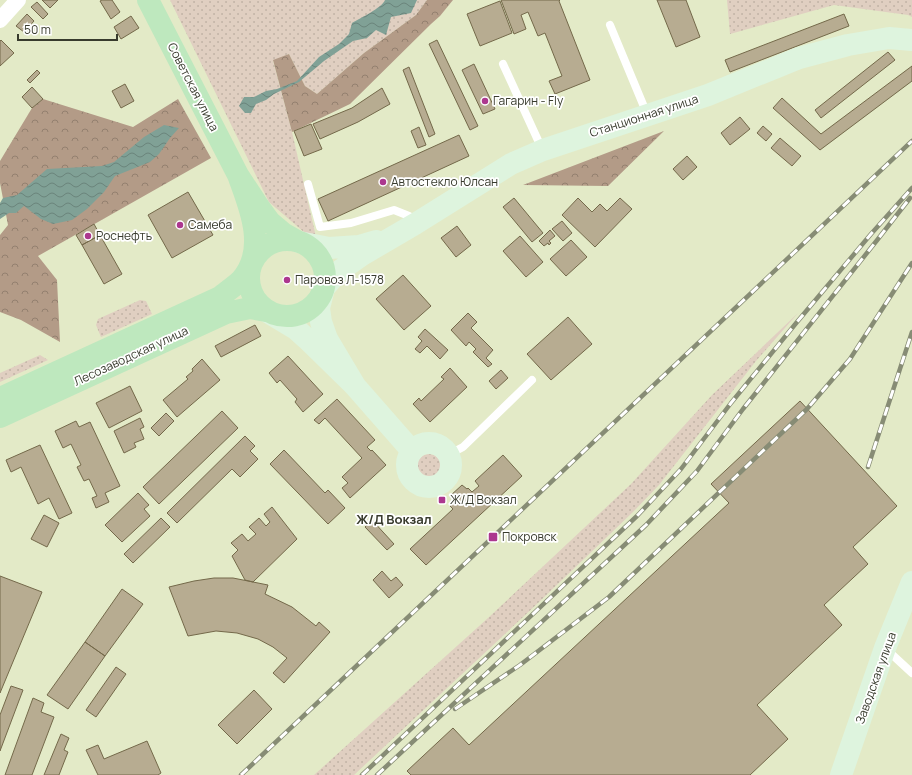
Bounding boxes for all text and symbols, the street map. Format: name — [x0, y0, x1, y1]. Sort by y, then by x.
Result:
scale bar — [18, 16, 117, 42]
text: 50 m — [24, 21, 51, 38]
street label: Советская улица — [164, 40, 223, 134]
street label: Станционная улица — [587, 90, 700, 141]
place label: Гагарин - Fly — [493, 92, 564, 109]
marker: Гагарин - Fly — [480, 96, 490, 106]
place label: Автостекло Юлсан — [391, 173, 498, 190]
marker: Автостекло Юлсан — [378, 177, 388, 187]
place label: Самеба — [188, 216, 232, 233]
marker: Самеба — [175, 220, 185, 230]
place label: Роснефть — [96, 227, 152, 244]
marker: Роснефть — [83, 231, 93, 241]
place label: Паровоз Л-1578 — [295, 271, 384, 288]
marker: Паровоз Л-1578 — [282, 275, 292, 285]
street label: Лесозаводская улица — [71, 322, 191, 390]
place label: Ж/Д Вокзал — [450, 491, 517, 508]
marker: Ж/Д Вокзал — [437, 495, 447, 505]
district label: Ж/Д Вокзал — [356, 510, 432, 528]
place label: Покровск — [502, 528, 558, 545]
marker: Покровск — [487, 531, 499, 543]
street label: Заводская улица — [851, 629, 900, 726]

